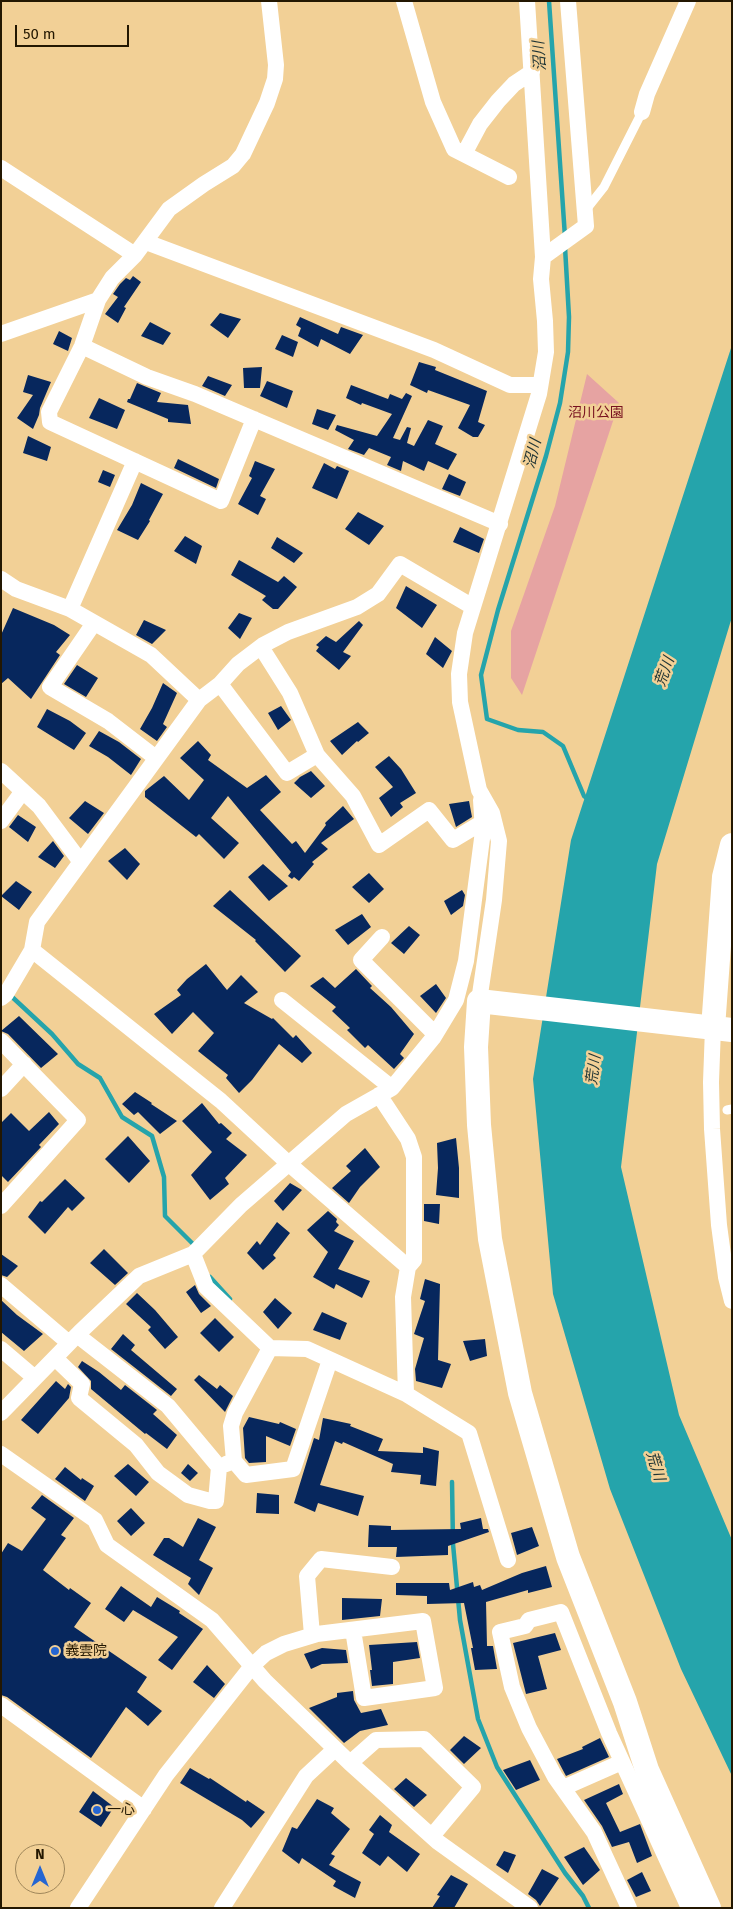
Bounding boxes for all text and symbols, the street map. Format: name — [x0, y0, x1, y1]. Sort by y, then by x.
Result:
scale bar — [18, 15, 131, 47]
text: 50 m — [23, 25, 56, 43]
water label: 沼川 — [530, 40, 550, 72]
park label: 沼川公園 — [568, 405, 624, 421]
water label: 沼川 — [521, 437, 545, 471]
water label: 荒川 — [652, 655, 678, 689]
water label: 荒川 — [583, 1054, 605, 1086]
water label: 荒川 — [642, 1449, 668, 1483]
place label: 義雲院 — [65, 1643, 107, 1659]
marker: 義雲院 — [49, 1645, 61, 1657]
place label: 一心 — [107, 1802, 135, 1818]
marker: 一心 — [91, 1804, 103, 1816]
north arrow — [15, 1844, 65, 1894]
text: N — [35, 1846, 45, 1863]

